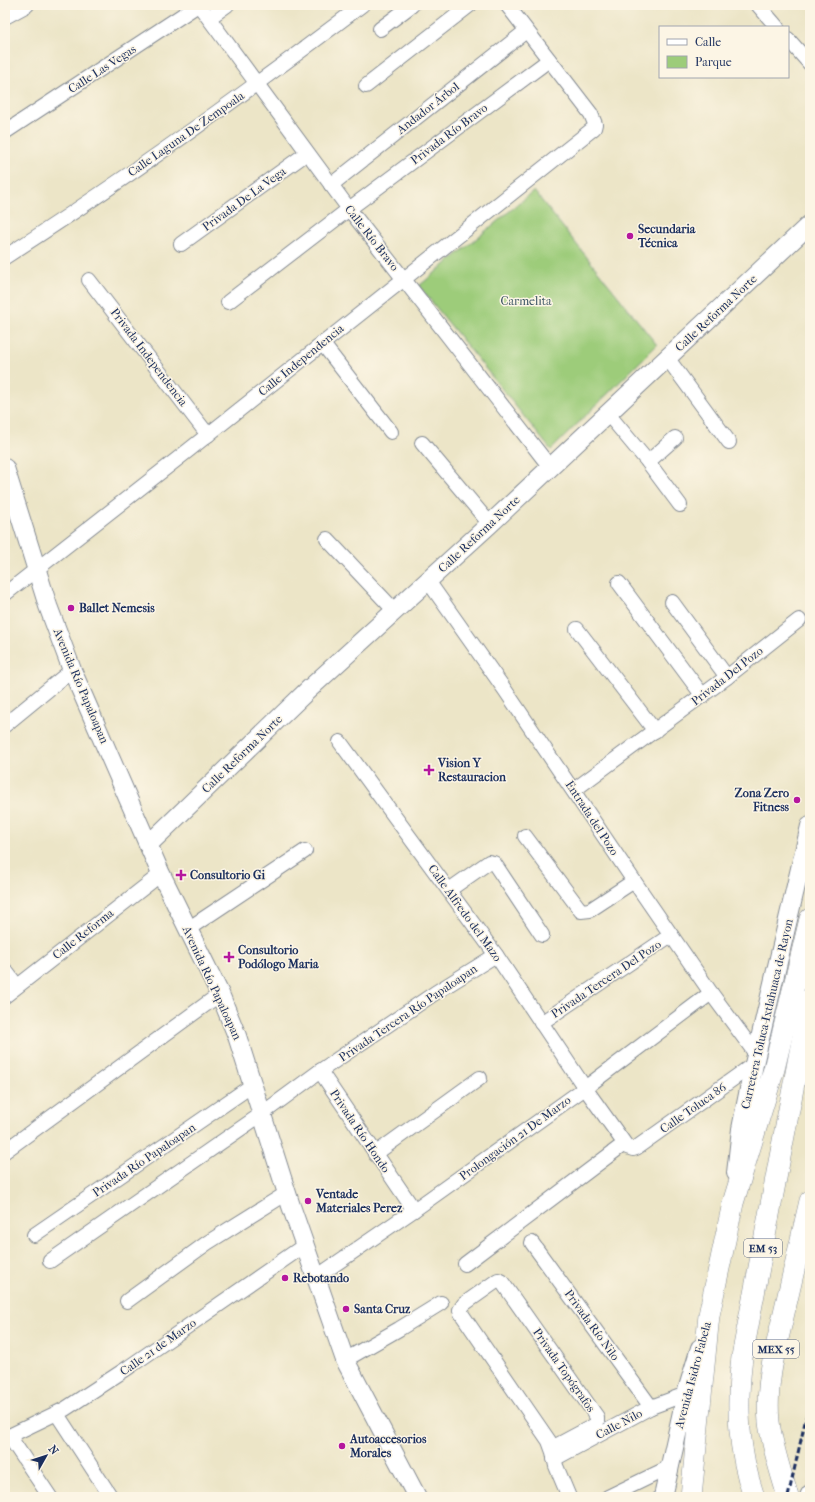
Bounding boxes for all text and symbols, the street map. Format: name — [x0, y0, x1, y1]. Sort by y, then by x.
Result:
legend — [659, 26, 789, 78]
text: Calle — [695, 35, 721, 49]
street label: Calle Las Vegas — [65, 42, 139, 96]
text: Parque — [695, 55, 732, 69]
street label: Andador Árbol — [393, 78, 463, 137]
street label: Calle Laguna De Zempoala — [125, 88, 247, 180]
street label: Privada Río Bravo — [408, 101, 490, 167]
street label: Privada De La Vega — [199, 164, 289, 234]
street label: Calle Río Bravo — [342, 202, 402, 274]
place label: Secundaria Técnica — [637, 222, 696, 250]
marker: Secundaria Técnica — [625, 231, 635, 241]
street label: Calle Reforma Norte — [672, 272, 760, 354]
park label: Carmelita — [500, 294, 552, 308]
street label: Privada Independencia — [108, 305, 191, 409]
street label: Calle Independencia — [255, 321, 347, 399]
street label: Calle Reforma Norte — [435, 493, 523, 575]
place label: Ballet Nemesis — [79, 601, 155, 615]
marker: Ballet Nemesis — [66, 603, 76, 613]
street label: Avenida Río Papaloapan — [50, 625, 112, 746]
street label: Privada Del Pozo — [688, 644, 766, 708]
street label: Calle Reforma Norte — [199, 712, 285, 796]
place label: Vision Y Restauracion — [437, 756, 507, 784]
marker: Vision Y Restauracion — [423, 764, 435, 776]
street label: Entrada del Pozo — [563, 778, 621, 858]
place label: Zona Zero Fitness — [735, 786, 790, 814]
marker: Zona Zero Fitness — [792, 795, 802, 805]
street label: Calle Alfredo del Mazo — [425, 862, 505, 964]
place label: Consultorio Gi — [190, 868, 266, 882]
marker: Consultorio Gi — [175, 869, 187, 881]
street label: Calle Reforma — [50, 906, 117, 962]
street label: Carretera Toluca-Ixtlahuaca de Rayon — [738, 917, 796, 1111]
street label: Avenida Río Papaloapan — [179, 923, 245, 1042]
street label: Privada Tercera Del Pozo — [548, 937, 664, 1021]
place label: Consultorio Podólogo Maria — [238, 943, 319, 972]
marker: Consultorio Podólogo Maria — [223, 951, 235, 963]
street label: Privada Tercera Río Papaloapan — [336, 961, 480, 1065]
street label: Calle Toluca 86 — [657, 1080, 729, 1136]
street label: Privada Río Hondo — [327, 1087, 393, 1175]
street label: Prolongación 21 De Marzo — [457, 1093, 573, 1183]
street label: Privada Río Papaloapan — [90, 1120, 198, 1200]
place label: Ventade Materiales Perez — [315, 1187, 403, 1215]
marker: Ventade Materiales Perez — [303, 1196, 313, 1206]
road number: EM 53 — [744, 1239, 782, 1257]
place label: Rebotando — [293, 1271, 349, 1285]
marker: Rebotando — [280, 1273, 290, 1283]
street label: Privada Río Nilo — [562, 1287, 622, 1363]
place label: Santa Cruz — [354, 1302, 411, 1316]
marker: Santa Cruz — [341, 1304, 351, 1314]
street label: Calle 21 de Marzo — [117, 1316, 199, 1378]
street label: Avenida Isidro Fabela — [672, 1320, 714, 1431]
street label: Privada Topógrafos — [530, 1326, 598, 1415]
road number: MEX 55 — [753, 1340, 799, 1358]
street label: Calle Nilo — [593, 1406, 645, 1442]
place label: Autoaccesorios Morales — [349, 1432, 427, 1460]
north arrow — [26, 1436, 66, 1476]
marker: Autoaccesorios Morales — [337, 1441, 347, 1451]
text: N — [46, 1443, 61, 1458]

